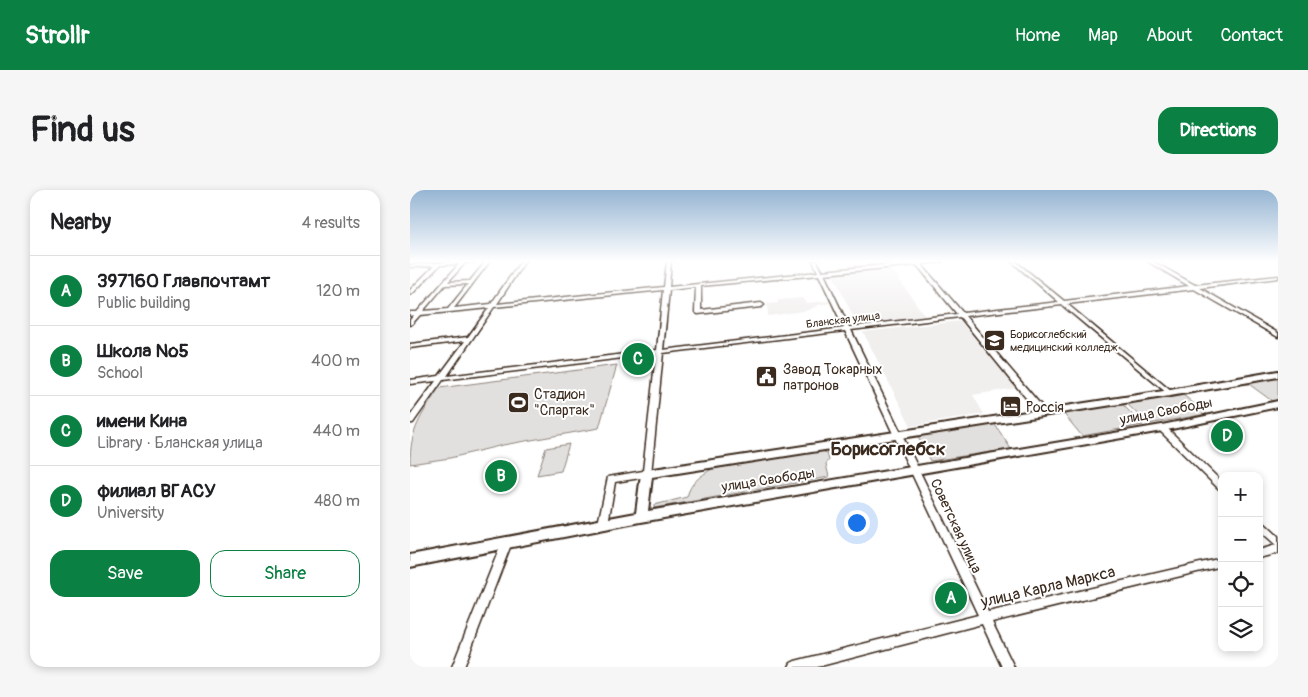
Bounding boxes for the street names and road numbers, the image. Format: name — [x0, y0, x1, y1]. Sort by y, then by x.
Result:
street label: Бланская улица — [805, 309, 881, 331]
street label: улица Свободы — [1117, 394, 1214, 428]
street label: улица Свободы — [719, 464, 816, 496]
street label: Советская улица — [927, 476, 985, 576]
street label: улица Карла Маркса — [978, 562, 1117, 612]

